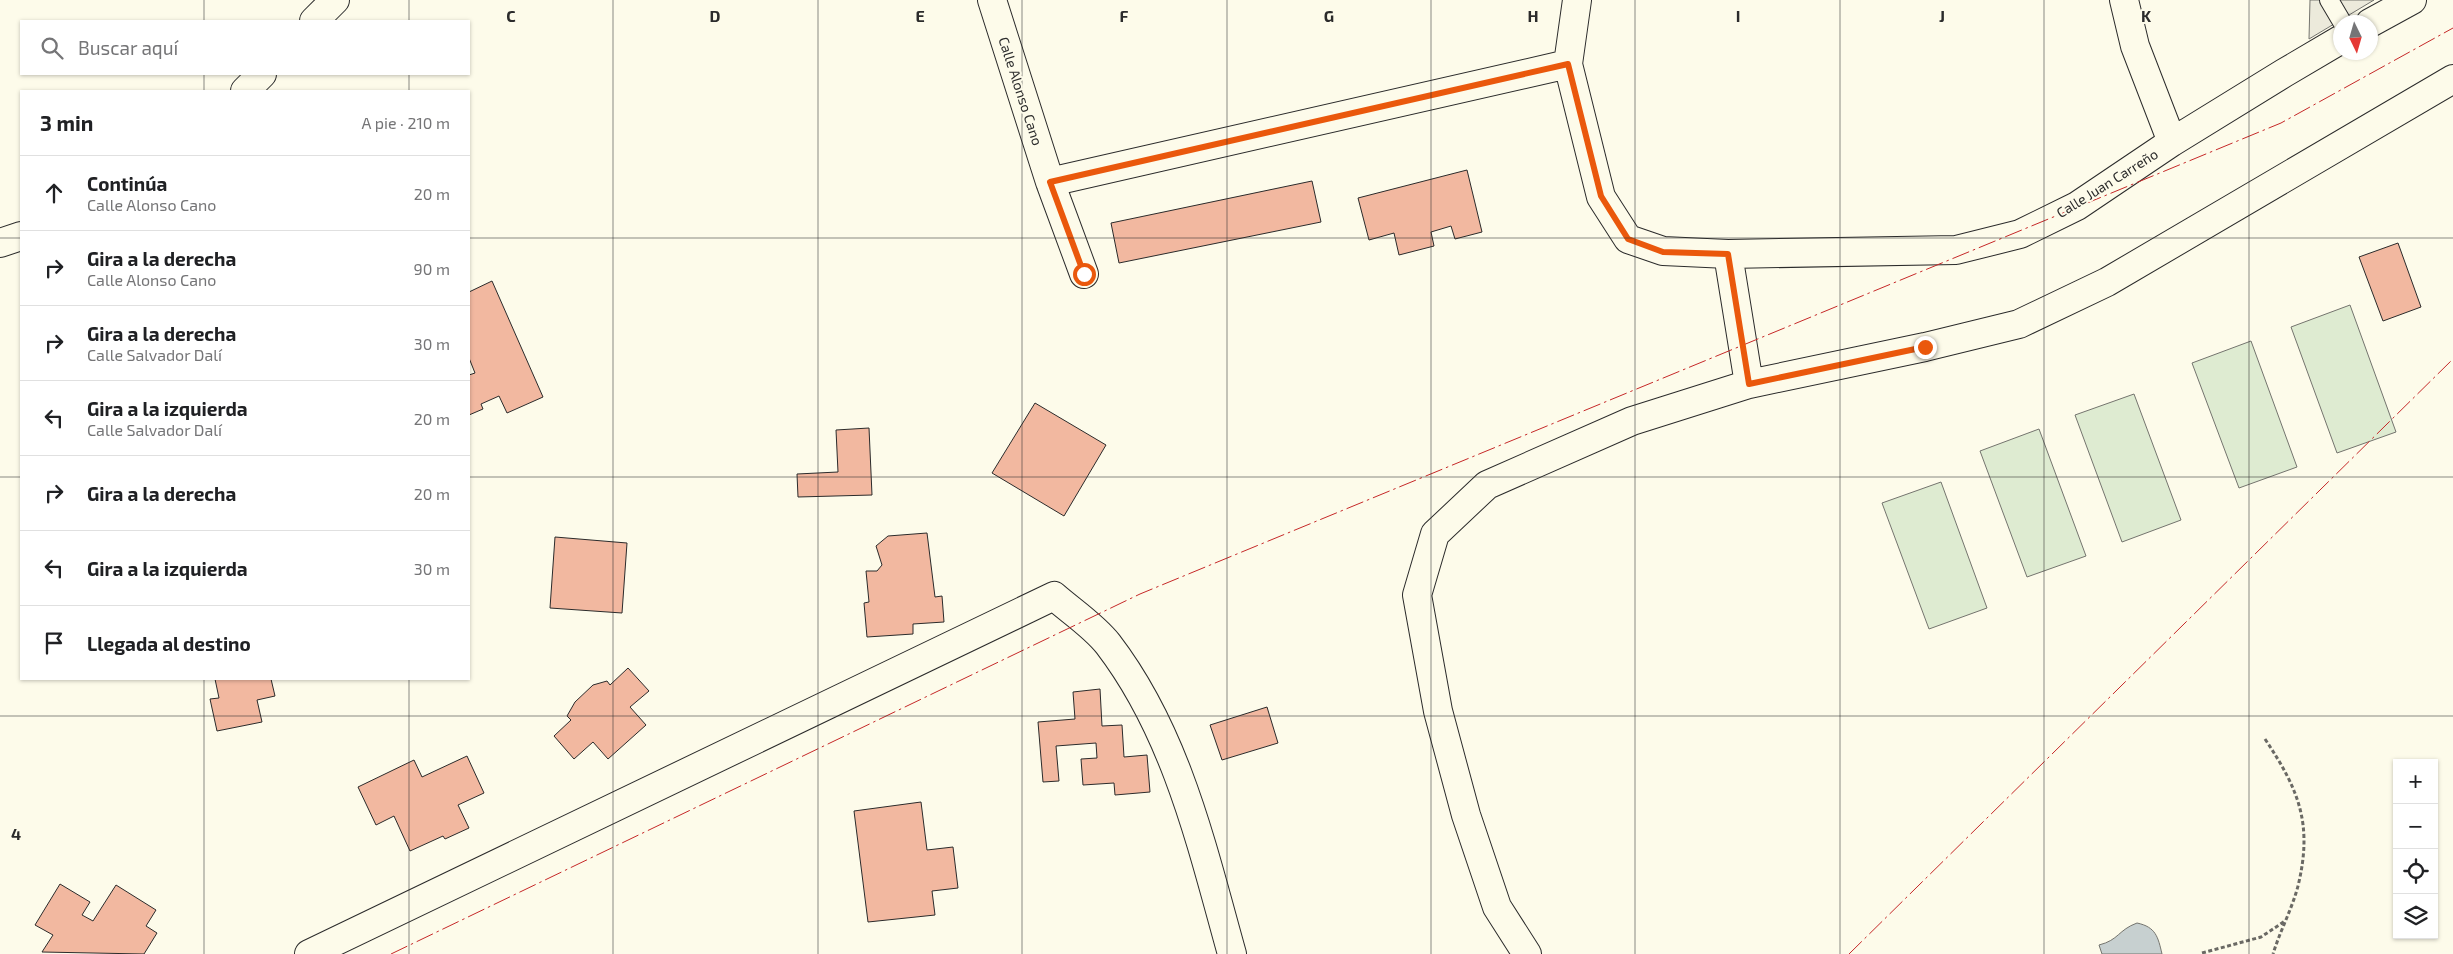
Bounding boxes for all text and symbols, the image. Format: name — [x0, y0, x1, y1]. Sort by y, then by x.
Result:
text: C — [506, 6, 516, 25]
text: D — [710, 6, 721, 25]
text: E — [915, 6, 925, 25]
text: F — [1120, 6, 1129, 25]
text: G — [1324, 6, 1334, 25]
text: H — [1527, 6, 1539, 25]
text: I — [1736, 6, 1740, 25]
text: J — [1939, 6, 1945, 25]
text: K — [2141, 6, 2152, 25]
north arrow — [2333, 15, 2378, 60]
search box — [20, 20, 470, 75]
icon: search — [38, 34, 66, 62]
street label: Calle Alonso Cano — [995, 35, 1047, 147]
text: Buscar aquí — [78, 36, 178, 59]
text: 3 min — [40, 110, 93, 135]
text: A pie · 210 m — [362, 113, 450, 132]
street label: Calle Juan Carreño — [2053, 145, 2161, 221]
text: Continúa — [87, 172, 167, 195]
icon: ahead — [40, 179, 68, 207]
text: 20 m — [414, 184, 450, 203]
text: Calle Alonso Cano — [87, 195, 216, 214]
text: Gira a la derecha — [87, 247, 236, 270]
icon: right — [40, 254, 68, 282]
text: 90 m — [414, 259, 450, 278]
route start — [1073, 263, 1096, 286]
text: Calle Alonso Cano — [87, 270, 216, 289]
text: Gira a la derecha — [87, 322, 236, 345]
icon: right — [40, 329, 68, 357]
text: 30 m — [414, 334, 450, 353]
route end — [1914, 336, 1937, 359]
text: Calle Salvador Dalí — [87, 345, 222, 364]
text: Gira a la izquierda — [87, 397, 248, 420]
icon: left — [40, 404, 68, 432]
text: 20 m — [414, 409, 450, 428]
text: Calle Salvador Dalí — [87, 420, 222, 439]
icon: right — [40, 479, 68, 507]
text: Gira a la derecha — [87, 482, 236, 505]
text: 20 m — [414, 484, 450, 503]
icon: left — [40, 554, 68, 582]
text: Gira a la izquierda — [87, 557, 248, 580]
text: 30 m — [414, 559, 450, 578]
icon: arrive — [40, 629, 68, 657]
text: Llegada al destino — [87, 632, 251, 655]
map controls — [2393, 759, 2438, 939]
button: + — [2393, 759, 2438, 804]
button: − — [2393, 804, 2438, 849]
text: 4 — [11, 824, 21, 843]
button: locate — [2393, 849, 2438, 894]
button: layers — [2393, 894, 2438, 939]

